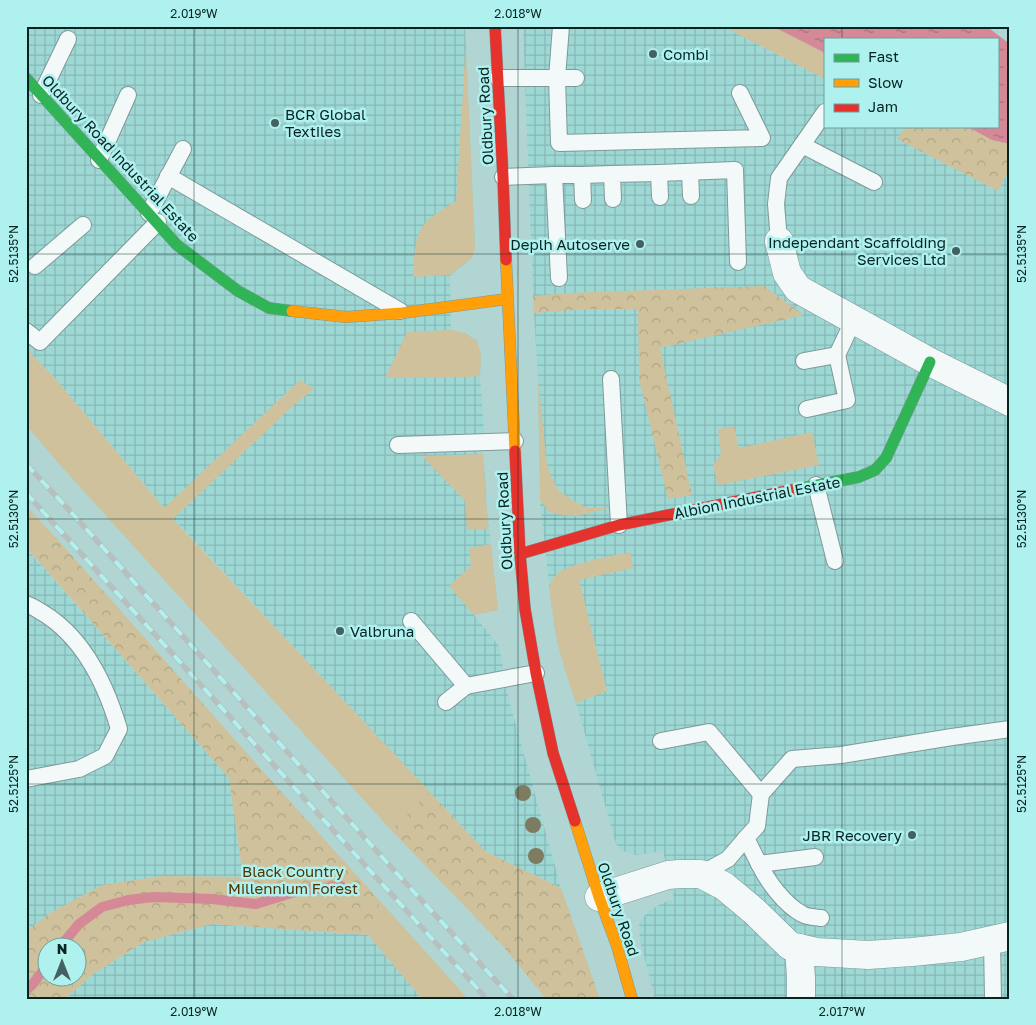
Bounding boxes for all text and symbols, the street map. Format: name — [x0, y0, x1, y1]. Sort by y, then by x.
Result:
text: 2.019°W — [170, 6, 218, 21]
text: 2.018°W — [494, 6, 542, 21]
legend — [824, 38, 998, 128]
place label: Combi — [663, 45, 709, 63]
text: Fast — [868, 47, 899, 65]
marker: Combi — [647, 48, 659, 60]
street label: Oldbury Road — [473, 66, 497, 166]
street label: Oldbury Road Industrial Estate — [39, 71, 203, 245]
text: Slow — [868, 73, 903, 91]
text: Jam — [868, 97, 898, 115]
place label: BCR Global Textiles — [285, 105, 366, 140]
marker: BCR Global Textiles — [269, 117, 281, 129]
text: 52.5135°N — [6, 225, 21, 283]
text: 52.5135°N — [1014, 225, 1029, 283]
place label: Independant Scaffolding Services Ltd — [768, 233, 946, 268]
place label: Deplh Autoserve — [510, 235, 630, 253]
marker: Deplh Autoserve — [634, 238, 646, 250]
marker: Independant Scaffolding Services Ltd — [950, 245, 962, 257]
street label: Oldbury Road — [492, 471, 516, 571]
street label: Albion Industrial Estate — [672, 472, 842, 522]
text: 52.5130°N — [6, 490, 21, 548]
text: 52.5130°N — [1014, 490, 1029, 548]
place label: Valbruna — [350, 622, 414, 640]
marker: Valbruna — [334, 625, 346, 637]
text: 52.5125°N — [6, 755, 21, 813]
text: 52.5125°N — [1014, 755, 1029, 813]
place label: JBR Recovery — [803, 826, 903, 844]
marker: JBR Recovery — [906, 829, 918, 841]
street label: Oldbury Road — [594, 860, 644, 958]
park label: Black Country Millennium Forest — [228, 862, 358, 897]
north arrow — [38, 938, 88, 988]
text: N — [57, 940, 67, 957]
text: 2.019°W — [170, 1004, 218, 1019]
text: 2.018°W — [494, 1004, 542, 1019]
text: 2.017°W — [819, 1004, 866, 1019]

